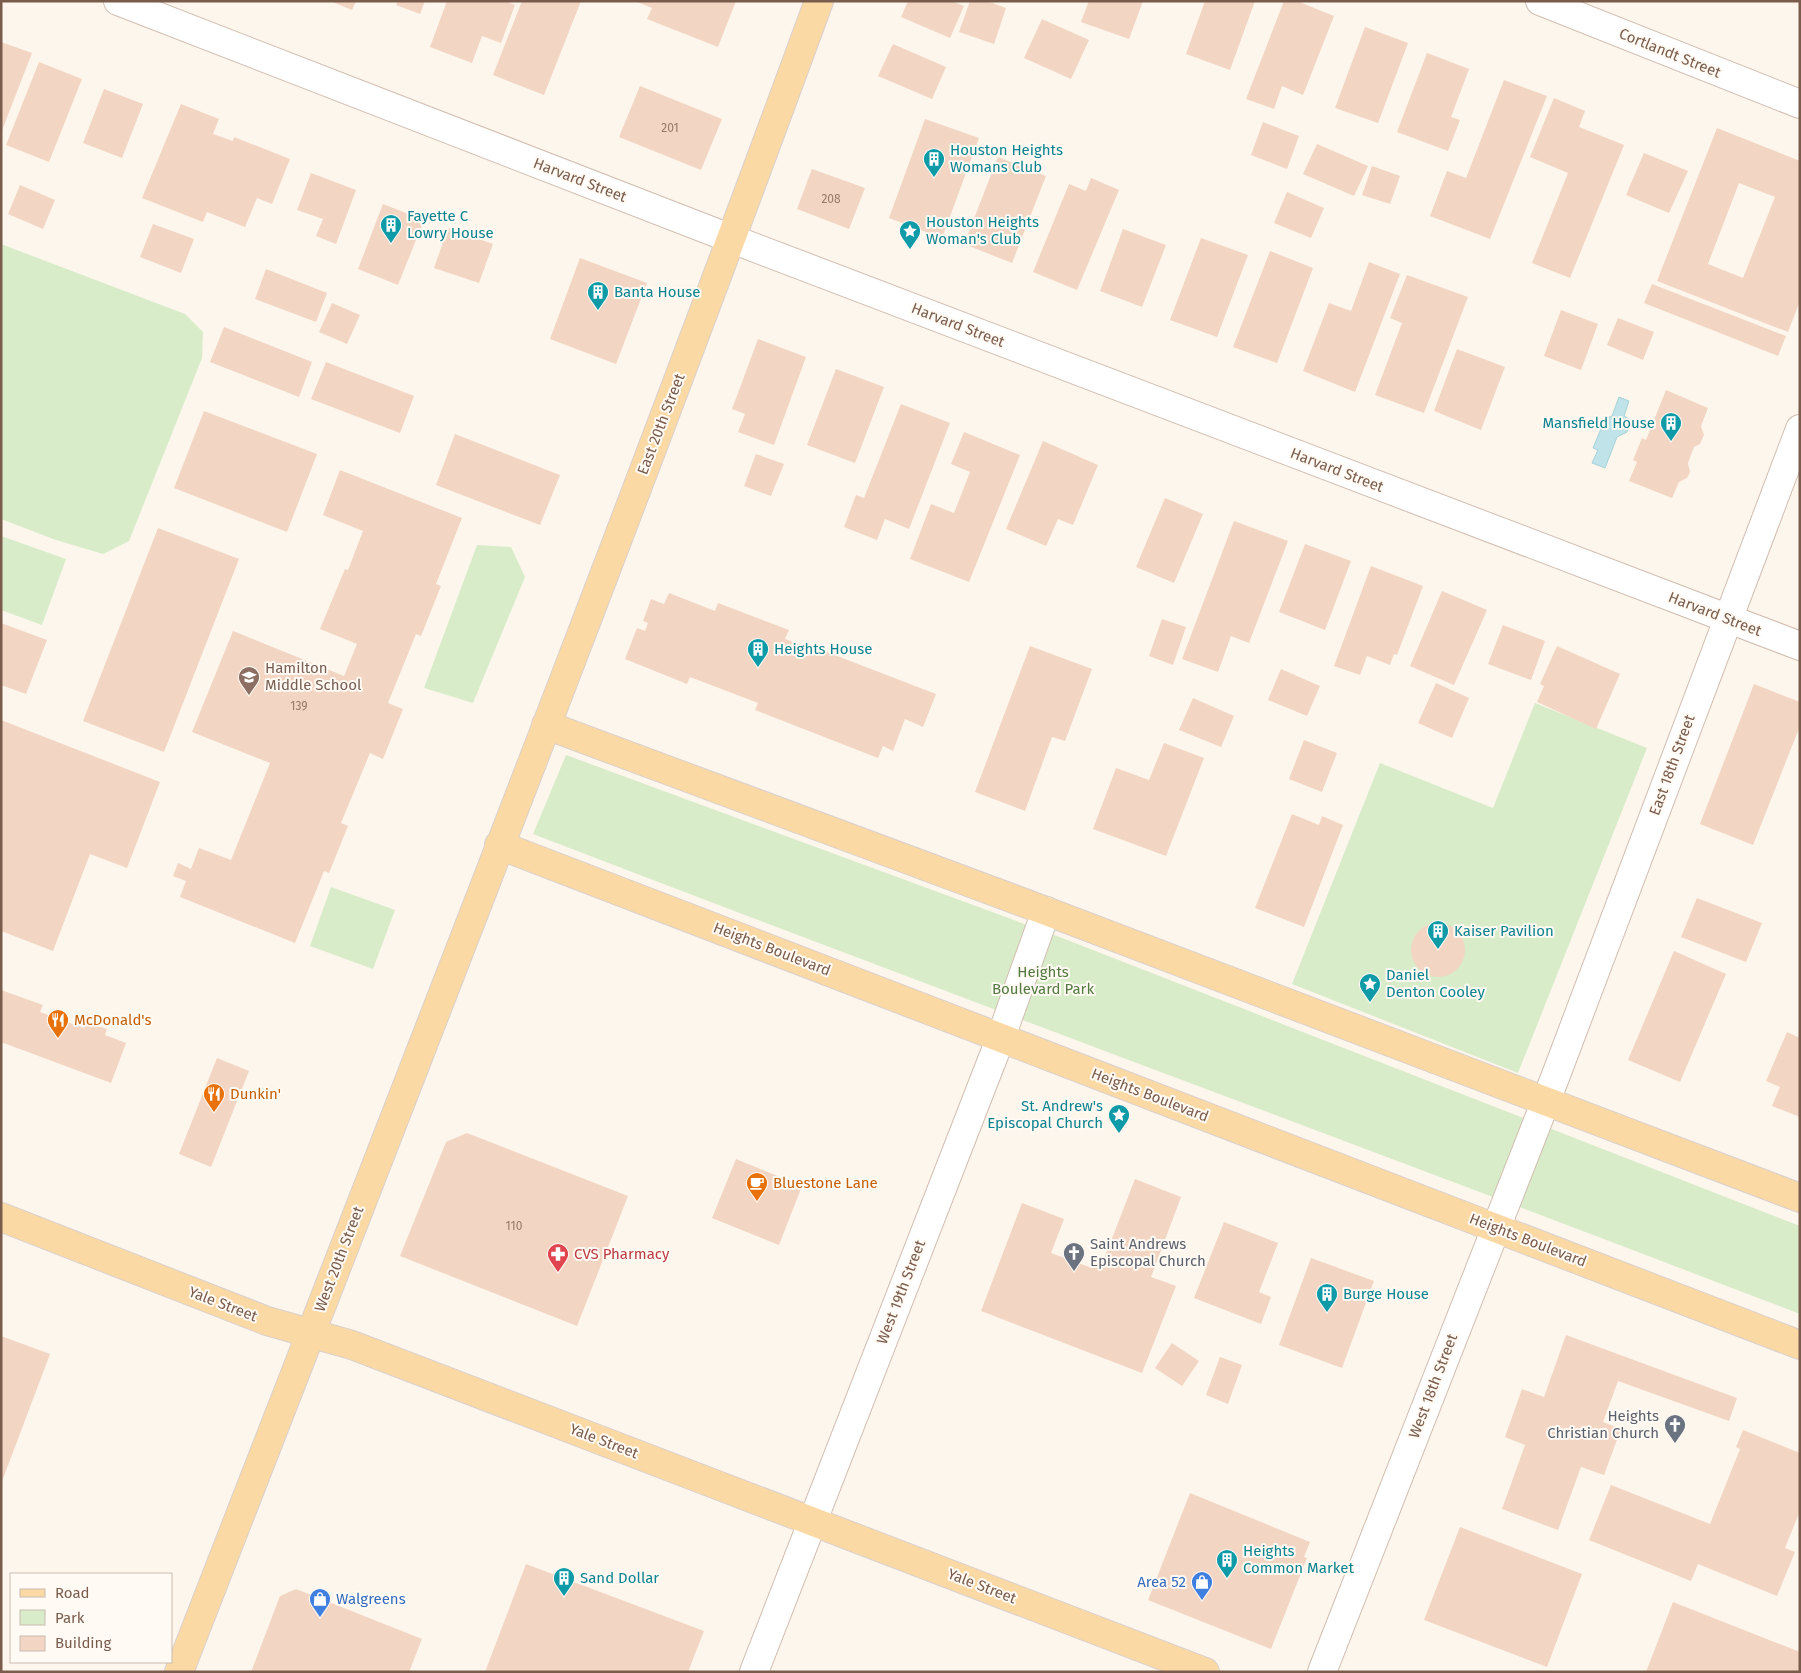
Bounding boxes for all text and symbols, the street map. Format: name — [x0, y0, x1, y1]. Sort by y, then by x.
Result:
street label: Cortlandt Street — [1616, 24, 1724, 82]
house number: 201 — [661, 121, 679, 135]
place label: Houston Heights Womans Club — [950, 141, 1063, 176]
building icon: Houston Heights Womans Club — [922, 147, 946, 178]
street label: Harvard Street — [531, 154, 630, 206]
house number: 208 — [821, 192, 841, 206]
place label: Fayette C Lowry House — [407, 207, 494, 242]
building icon: Fayette C Lowry House — [379, 213, 403, 244]
place label: Houston Heights Woman's Club — [926, 213, 1039, 248]
place icon: Houston Heights Woman's Club — [898, 219, 922, 250]
building icon: Banta House — [586, 280, 610, 311]
place label: Banta House — [614, 283, 700, 301]
street label: Harvard Street — [909, 299, 1008, 351]
street label: East 20th Street — [633, 370, 689, 477]
building icon: Mansfield House — [1659, 411, 1683, 442]
place label: Mansfield House — [1542, 414, 1655, 432]
street label: Harvard Street — [1288, 444, 1387, 496]
street label: Harvard Street — [1666, 588, 1765, 640]
building icon: Heights House — [746, 637, 770, 668]
place label: Heights House — [774, 640, 872, 658]
place label: Hamilton Middle School — [265, 659, 362, 694]
school or university icon: Hamilton Middle School — [237, 665, 261, 696]
house number: 139 — [290, 699, 308, 713]
street label: East 18th Street — [1645, 712, 1699, 818]
street label: Heights Boulevard — [711, 918, 833, 980]
building icon: Kaiser Pavilion — [1426, 919, 1450, 950]
place label: Kaiser Pavilion — [1454, 922, 1554, 940]
park label: Heights Boulevard Park — [992, 963, 1094, 998]
place label: Daniel Denton Cooley — [1386, 966, 1485, 1001]
place icon: Daniel Denton Cooley — [1358, 972, 1382, 1003]
restaurant icon: McDonald's — [46, 1008, 70, 1039]
place label: McDonald's — [74, 1011, 152, 1029]
street label: Heights Boulevard — [1089, 1064, 1211, 1126]
restaurant icon: Dunkin' — [202, 1082, 226, 1113]
place label: Dunkin' — [230, 1085, 281, 1103]
place label: St. Andrew's Episcopal Church — [987, 1097, 1103, 1132]
place icon: St. Andrew's Episcopal Church — [1107, 1103, 1131, 1134]
cafe icon: Bluestone Lane — [745, 1171, 769, 1202]
place label: Bluestone Lane — [773, 1174, 878, 1192]
street label: West 20th Street — [311, 1203, 368, 1314]
street label: Heights Boulevard — [1467, 1209, 1589, 1271]
house number: 110 — [506, 1219, 523, 1233]
place label: Saint Andrews Episcopal Church — [1090, 1235, 1206, 1270]
street label: West 19th Street — [873, 1237, 929, 1347]
church icon: Saint Andrews Episcopal Church — [1062, 1241, 1086, 1272]
pharmacy icon: CVS Pharmacy — [546, 1242, 570, 1273]
place label: CVS Pharmacy — [574, 1245, 670, 1263]
building icon: Burge House — [1315, 1282, 1339, 1313]
street label: Yale Street — [186, 1283, 260, 1326]
place label: Burge House — [1343, 1285, 1429, 1303]
street label: West 18th Street — [1405, 1331, 1461, 1441]
place label: Heights Christian Church — [1547, 1407, 1659, 1442]
church icon: Heights Christian Church — [1663, 1413, 1687, 1444]
street label: Yale Street — [567, 1420, 641, 1463]
place label: Heights Common Market — [1243, 1542, 1354, 1577]
building icon: Heights Common Market — [1215, 1548, 1239, 1579]
street label: Yale Street — [945, 1565, 1019, 1608]
building icon: Sand Dollar — [552, 1566, 576, 1597]
place label: Sand Dollar — [580, 1569, 659, 1587]
shop icon: Area 52 — [1190, 1570, 1214, 1601]
legend — [10, 1573, 172, 1663]
place label: Area 52 — [1137, 1573, 1186, 1591]
text: Road — [55, 1584, 90, 1602]
shop icon: Walgreens — [308, 1587, 332, 1618]
place label: Walgreens — [336, 1590, 406, 1608]
text: Park — [55, 1609, 85, 1627]
text: Building — [55, 1634, 111, 1652]

